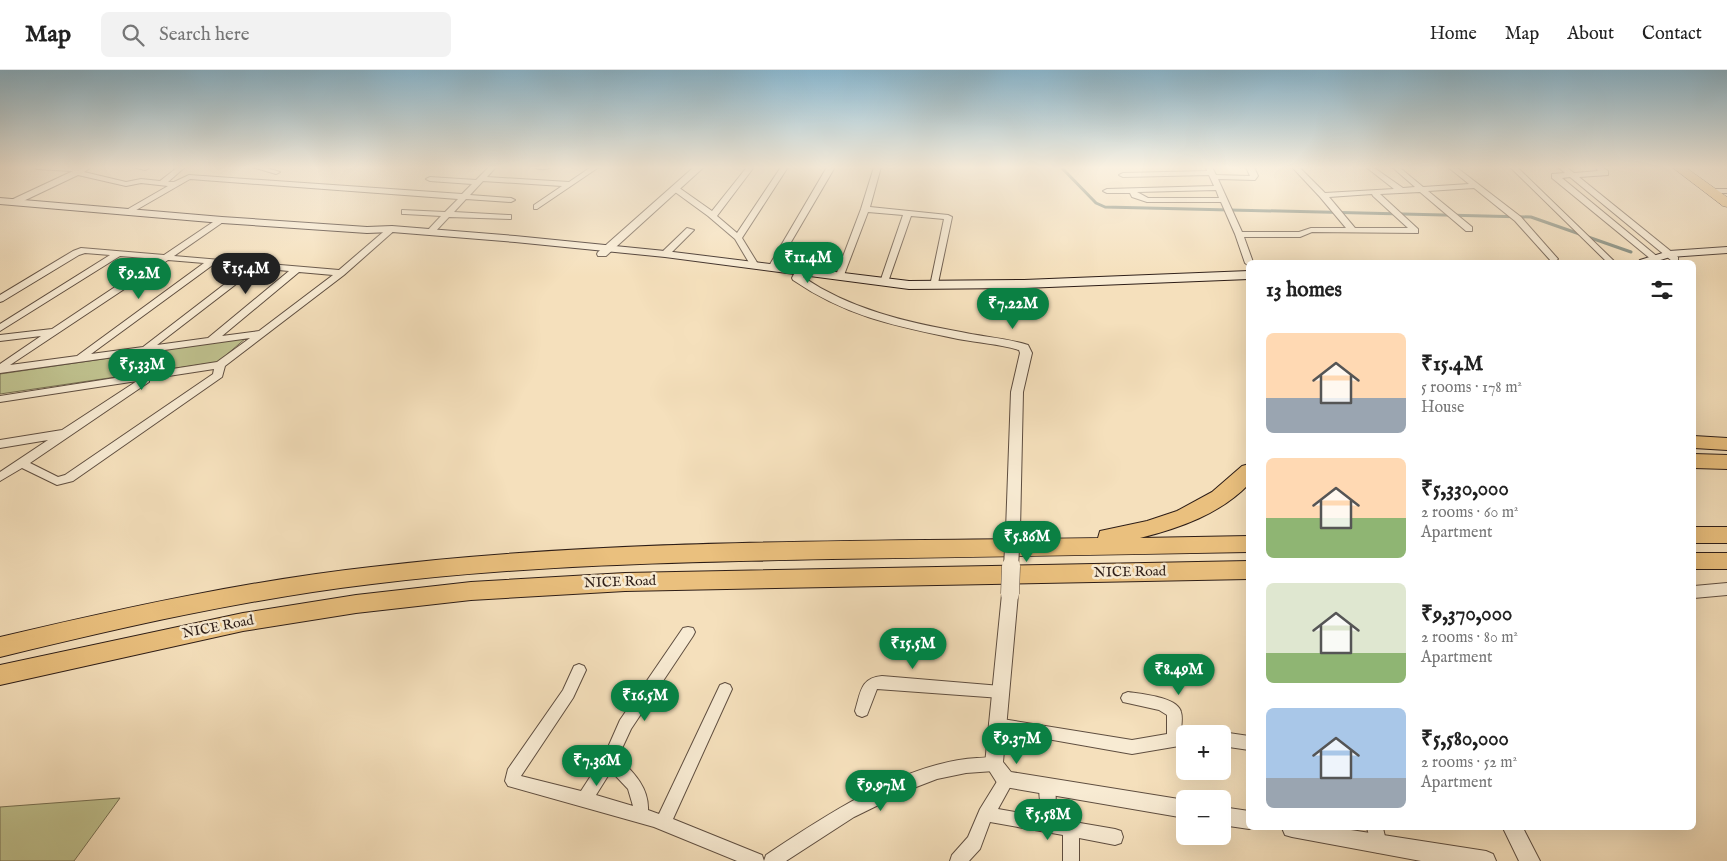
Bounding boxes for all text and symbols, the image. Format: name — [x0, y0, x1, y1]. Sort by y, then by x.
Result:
search box — [101, 12, 451, 57]
text: Map — [25, 19, 71, 50]
icon: search — [119, 21, 147, 49]
text: Search here — [159, 23, 250, 47]
text: Home — [1430, 23, 1477, 46]
text: Map — [1505, 23, 1539, 46]
text: About — [1567, 23, 1614, 46]
text: Contact — [1642, 23, 1702, 46]
pin: ₹11.4M — [767, 242, 849, 284]
text: ₹11.4M — [784, 248, 832, 268]
pin: ₹15.4M — [205, 252, 287, 295]
pin: ₹9.2M — [104, 258, 174, 300]
text: ₹15.4M — [222, 259, 270, 279]
text: ₹9.2M — [118, 264, 160, 284]
icon: filters — [1648, 276, 1676, 304]
text: 13 homes — [1266, 277, 1342, 304]
pin: ₹7.22M — [972, 288, 1054, 330]
text: ₹7.22M — [988, 294, 1038, 314]
pin: ₹5.33M — [101, 348, 183, 391]
text: ₹15.4M — [1421, 351, 1483, 378]
icon: home — [1306, 353, 1366, 413]
text: ₹5.33M — [119, 355, 165, 375]
text: 5 rooms · 178 m² — [1421, 378, 1522, 398]
text: House — [1421, 398, 1464, 418]
text: ₹5,330,000 — [1421, 476, 1509, 503]
icon: home — [1306, 478, 1366, 538]
text: 2 rooms · 60 m² — [1421, 503, 1519, 523]
pin: ₹5.86M — [986, 520, 1068, 563]
text: Apartment — [1421, 523, 1492, 543]
text: ₹5.86M — [1004, 527, 1050, 547]
street label: NICE Road — [1094, 562, 1167, 582]
street label: NICE Road — [583, 572, 657, 592]
text: ₹9,370,000 — [1421, 601, 1512, 628]
icon: home — [1306, 603, 1366, 663]
street label: NICE Road — [181, 611, 256, 643]
pin: ₹15.5M — [872, 628, 954, 670]
text: 2 rooms · 80 m² — [1421, 628, 1518, 648]
text: ₹15.5M — [890, 634, 936, 654]
text: Apartment — [1421, 648, 1492, 668]
pin: ₹8.49M — [1138, 654, 1220, 696]
text: ₹8.49M — [1155, 660, 1203, 680]
pin: ₹16.5M — [604, 680, 686, 722]
text: ₹16.5M — [622, 686, 668, 706]
pin: ₹9.37M — [976, 722, 1058, 765]
map controls — [1176, 725, 1231, 845]
button: + — [1176, 725, 1231, 780]
text: ₹5,580,000 — [1421, 726, 1509, 753]
icon: home — [1306, 728, 1366, 788]
text: ₹9.37M — [993, 729, 1041, 749]
pin: ₹7.36M — [556, 744, 638, 787]
text: ₹7.36M — [573, 751, 621, 771]
text: 2 rooms · 52 m² — [1421, 753, 1517, 773]
pin: ₹9.97M — [840, 770, 922, 812]
text: Apartment — [1421, 773, 1492, 793]
text: ₹9.97M — [856, 776, 906, 796]
button: − — [1176, 790, 1231, 845]
pin: ₹5.58M — [1007, 798, 1089, 841]
text: ₹5.58M — [1025, 805, 1071, 825]

